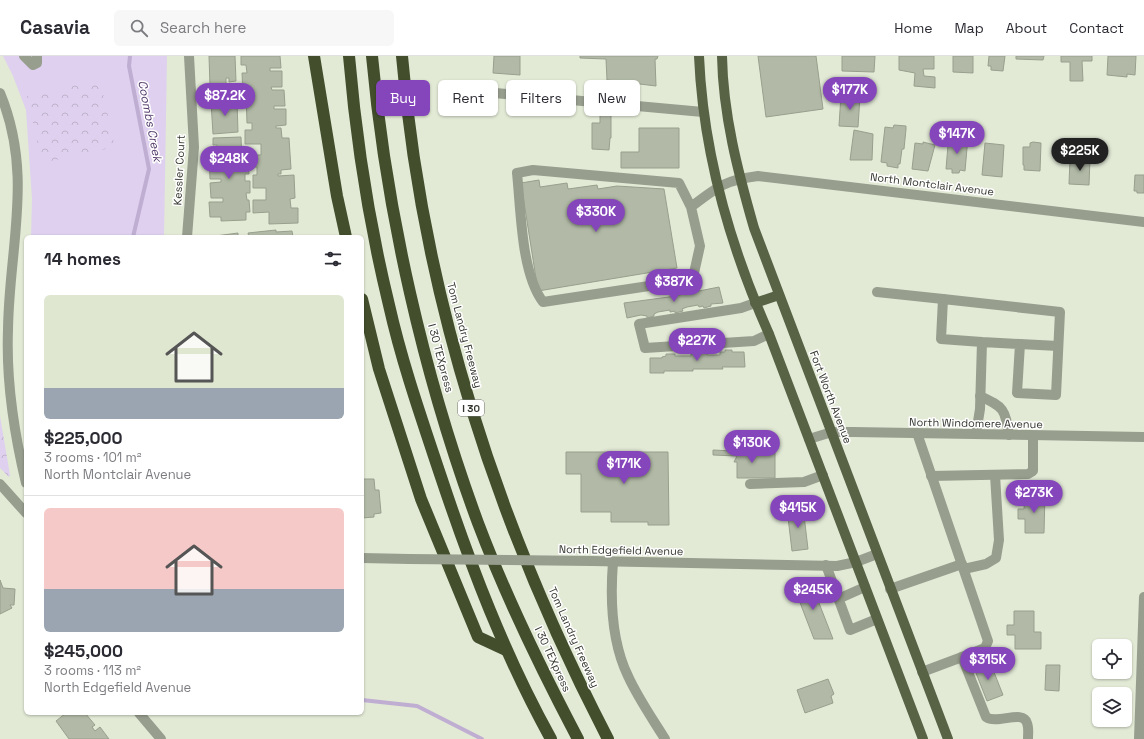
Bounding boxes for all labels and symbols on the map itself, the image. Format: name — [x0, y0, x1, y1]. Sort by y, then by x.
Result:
pin: $177K — [822, 77, 878, 111]
water label: Coombs Creek — [134, 79, 166, 165]
pin: $87.2K — [192, 83, 258, 117]
pin: $147K — [929, 121, 985, 155]
street label: Kessler Court — [170, 134, 188, 206]
pin: $225K — [1052, 138, 1108, 172]
pin: $248K — [201, 146, 257, 180]
street label: North Montclair Avenue — [869, 169, 995, 199]
pin: $330K — [568, 199, 624, 233]
pin: $387K — [646, 269, 702, 303]
street label: Tom Landry Freeway — [444, 281, 486, 389]
street label: I 30 TEXpress — [425, 322, 457, 394]
pin: $227K — [669, 328, 725, 362]
street label: Fort Worth Avenue — [807, 349, 855, 445]
road number: I 30 — [458, 400, 484, 416]
street label: North Windomere Avenue — [909, 415, 1043, 431]
pin: $130K — [724, 430, 780, 464]
pin: $171K — [596, 451, 652, 485]
pin: $273K — [1006, 480, 1062, 514]
pin: $415K — [770, 495, 826, 529]
street label: North Edgefield Avenue — [559, 542, 683, 558]
pin: $245K — [785, 577, 841, 611]
street label: Tom Landry Freeway — [545, 584, 603, 690]
street label: I 30 TEXpress — [532, 624, 574, 694]
pin: $315K — [960, 647, 1016, 681]

